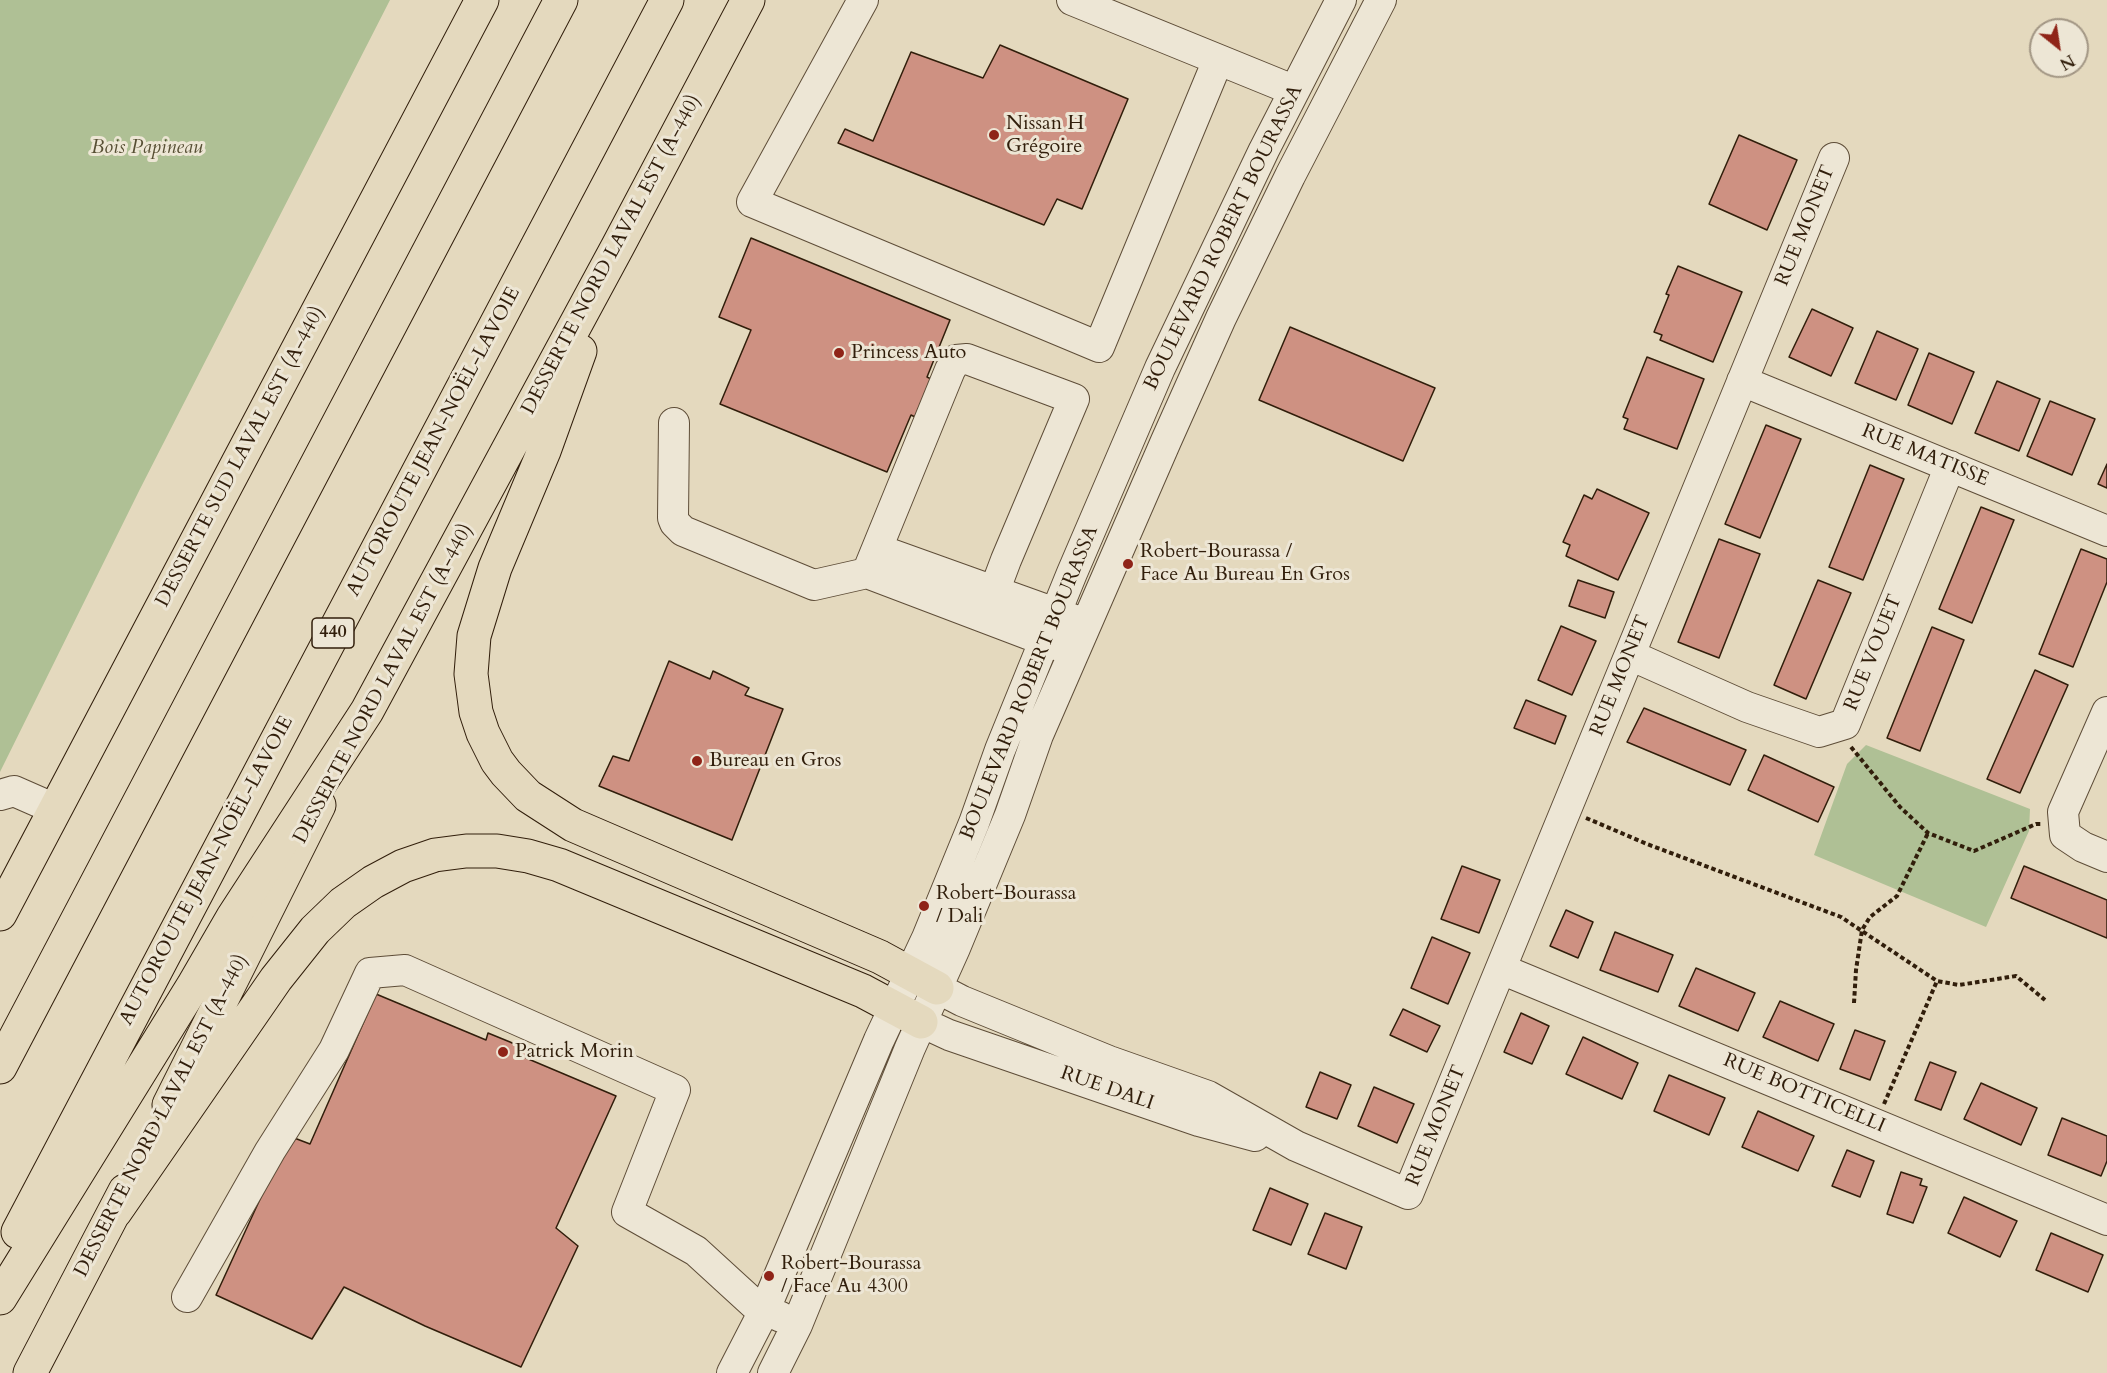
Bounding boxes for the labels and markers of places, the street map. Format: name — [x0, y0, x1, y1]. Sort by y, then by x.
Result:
place label: Nissan H Grégoire — [1006, 112, 1084, 159]
marker: Nissan H Grégoire — [987, 128, 1001, 142]
place label: Princess Auto — [851, 341, 966, 365]
marker: Princess Auto — [832, 346, 846, 360]
place label: Robert-Bourassa / Face Au Bureau En Gros — [1140, 540, 1350, 587]
marker: Robert-Bourassa / Face Au Bureau En Gros — [1121, 557, 1135, 571]
place label: Bureau en Gros — [709, 749, 841, 773]
marker: Bureau en Gros — [690, 754, 704, 768]
place label: Robert-Bourassa / Dali — [936, 882, 1076, 929]
marker: Robert-Bourassa / Dali — [917, 899, 931, 913]
place label: Patrick Morin — [515, 1040, 634, 1064]
marker: Patrick Morin — [496, 1045, 510, 1059]
place label: Robert-Bourassa / Face Au 4300 — [781, 1252, 921, 1299]
marker: Robert-Bourassa / Face Au 4300 — [762, 1269, 776, 1283]

